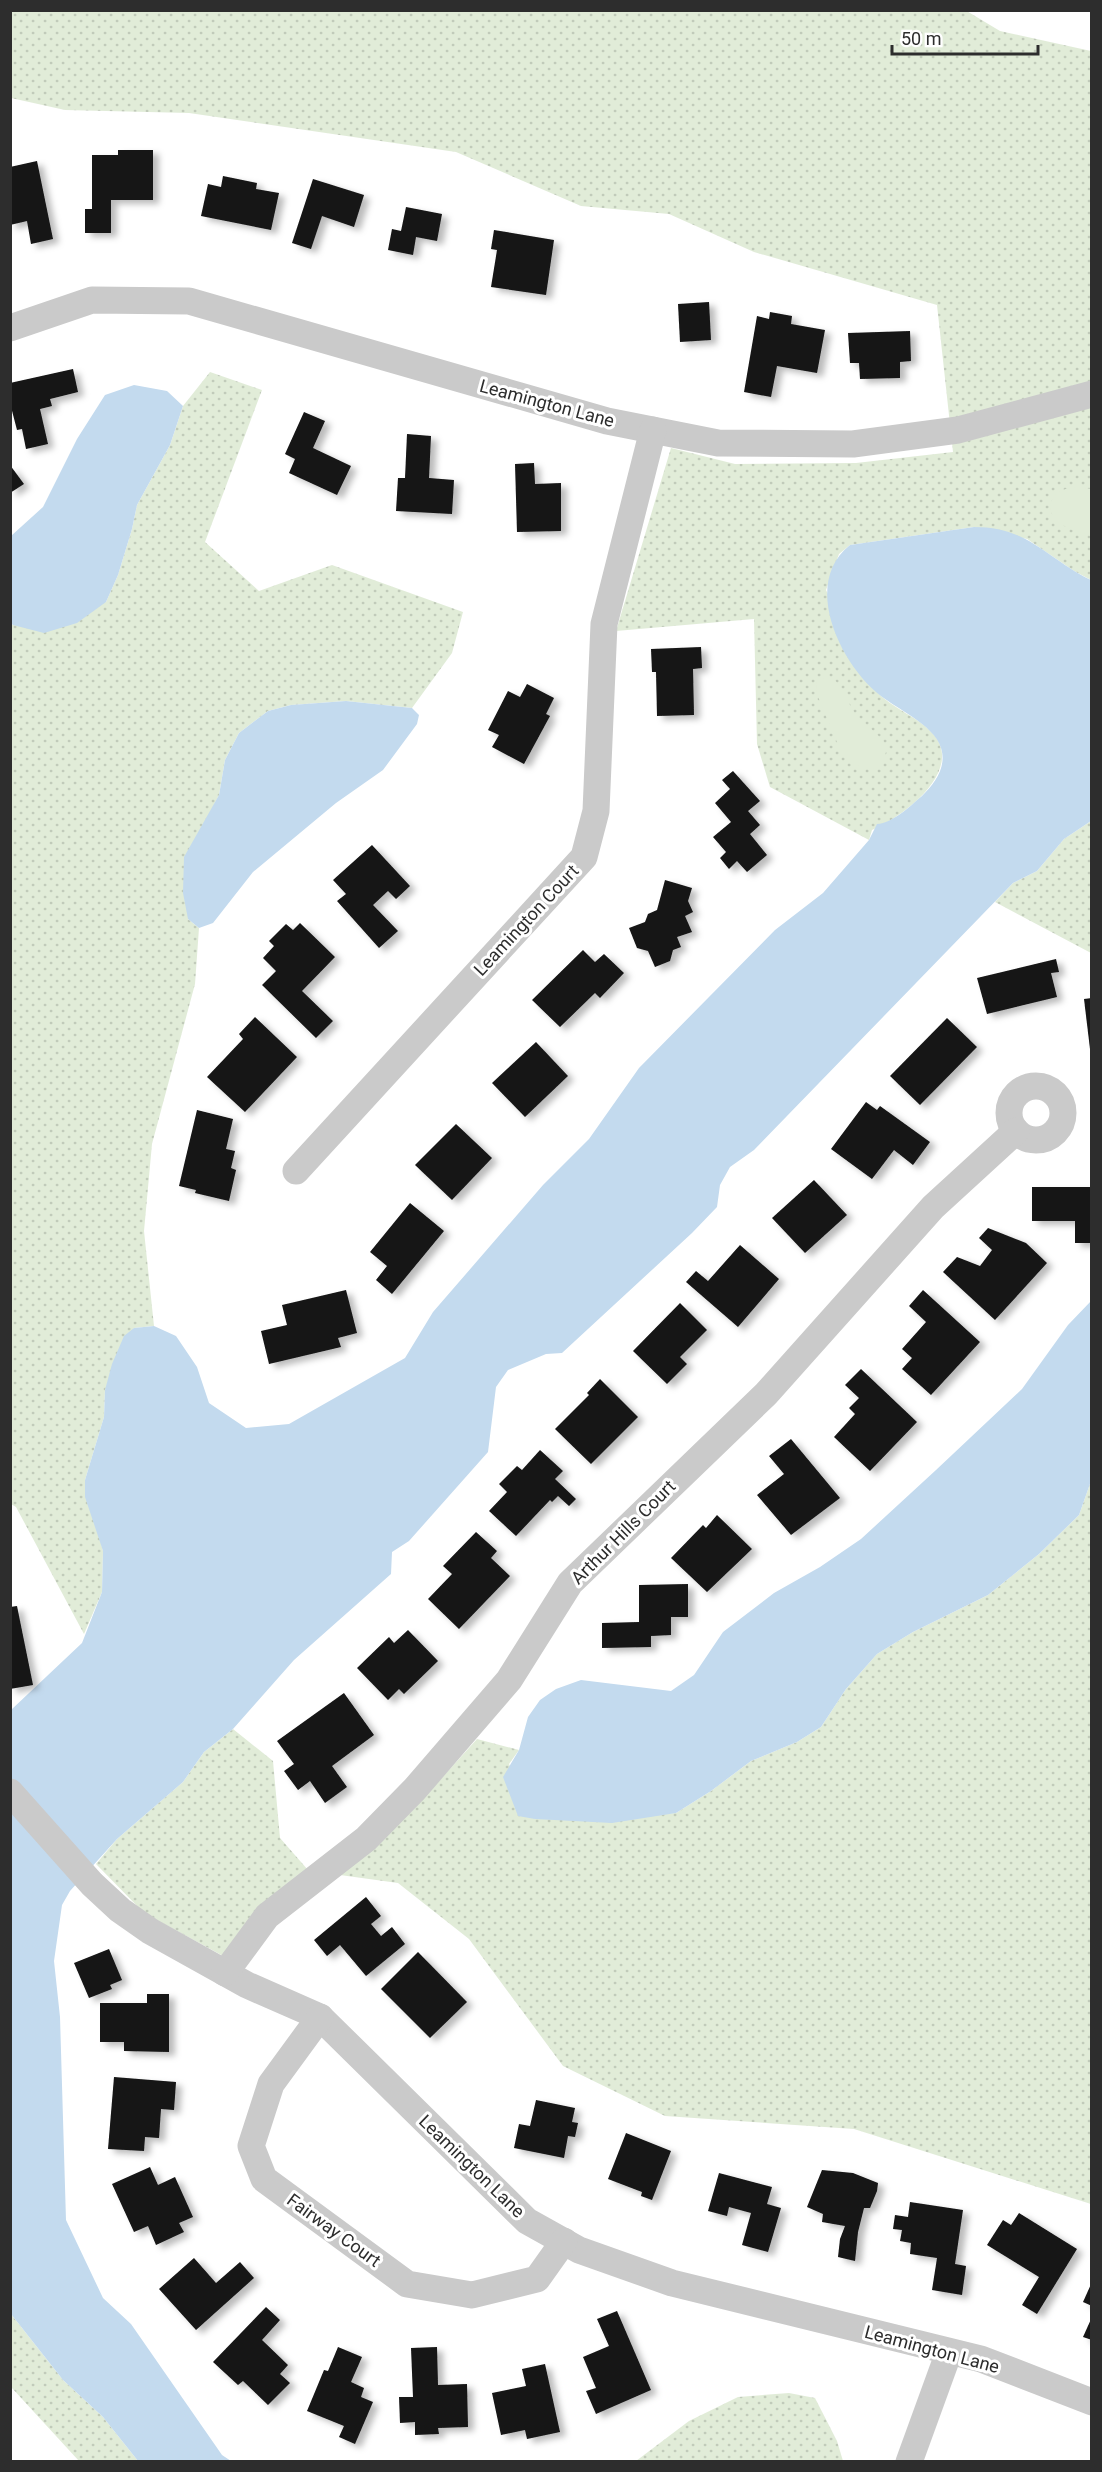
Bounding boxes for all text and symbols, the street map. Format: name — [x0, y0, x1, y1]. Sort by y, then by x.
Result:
scale bar — [892, 18, 1038, 56]
text: 50 m — [901, 28, 941, 49]
street label: Leamington Lane — [477, 375, 617, 431]
street label: Leamington Court — [469, 860, 583, 980]
street label: Arthur Hills Court — [567, 1475, 680, 1588]
street label: Leamington Lane — [415, 2110, 529, 2222]
street label: Fairway Court — [283, 2189, 385, 2271]
street label: Leamington Lane — [862, 2321, 1002, 2377]

